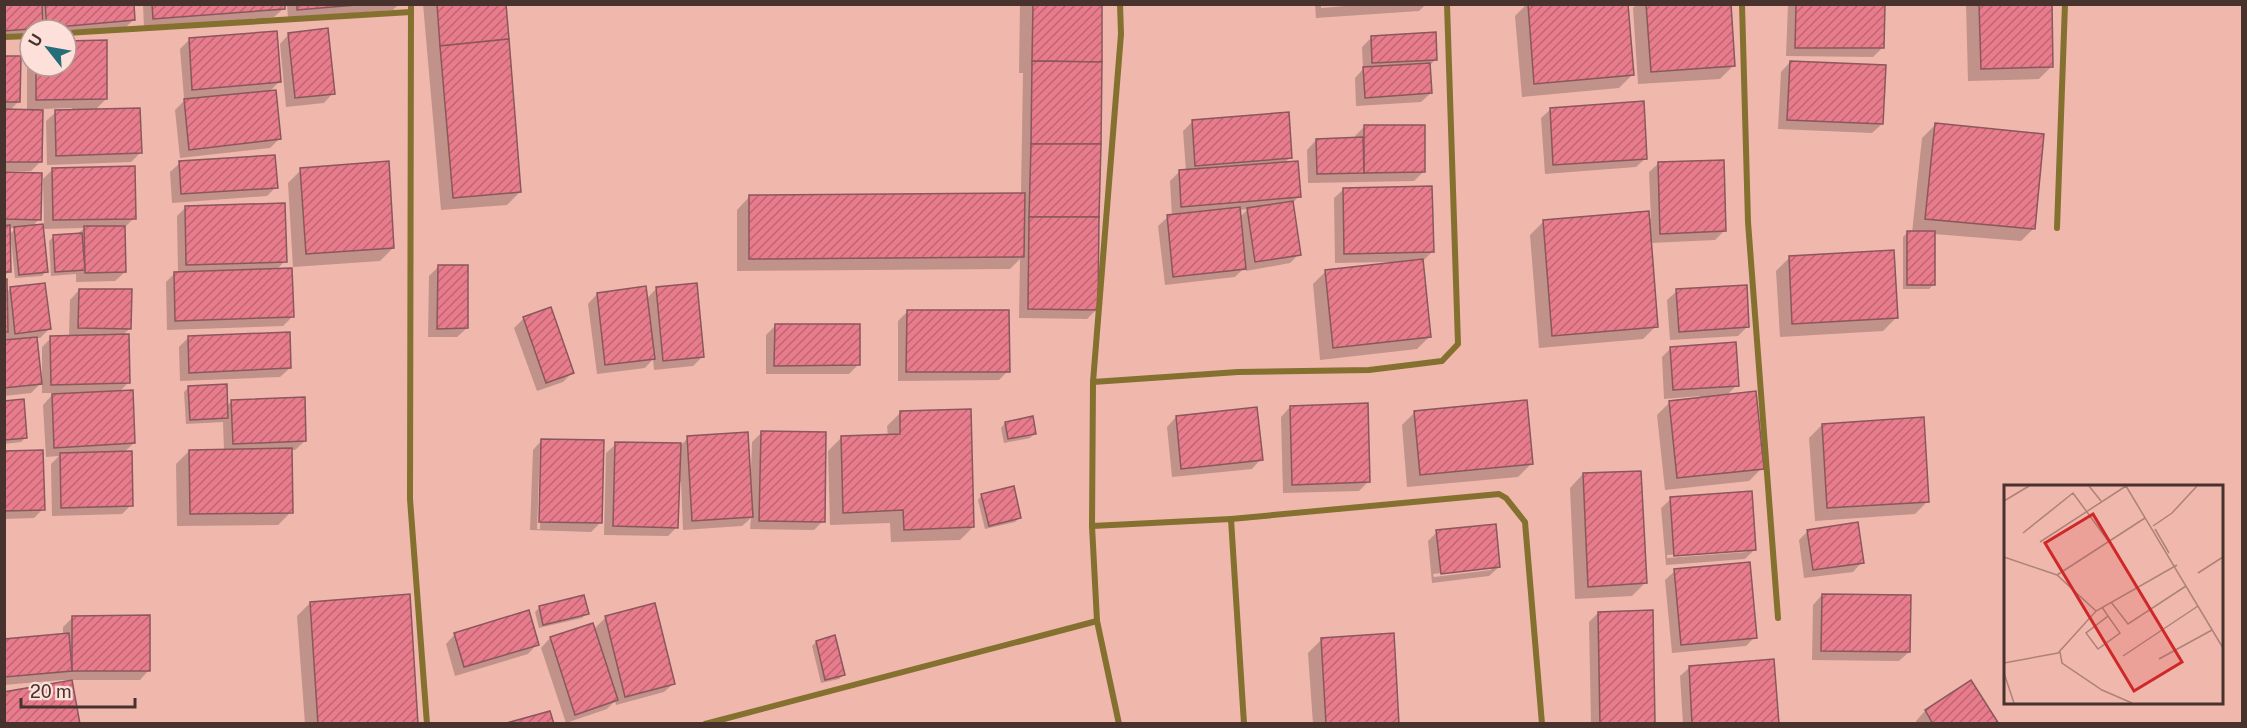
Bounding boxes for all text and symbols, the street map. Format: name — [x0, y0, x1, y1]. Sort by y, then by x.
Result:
north arrow — [18, 18, 78, 78]
text: U — [24, 31, 47, 50]
inset map — [2004, 485, 2223, 704]
scale bar — [21, 671, 135, 709]
text: 20 m — [30, 681, 72, 702]

